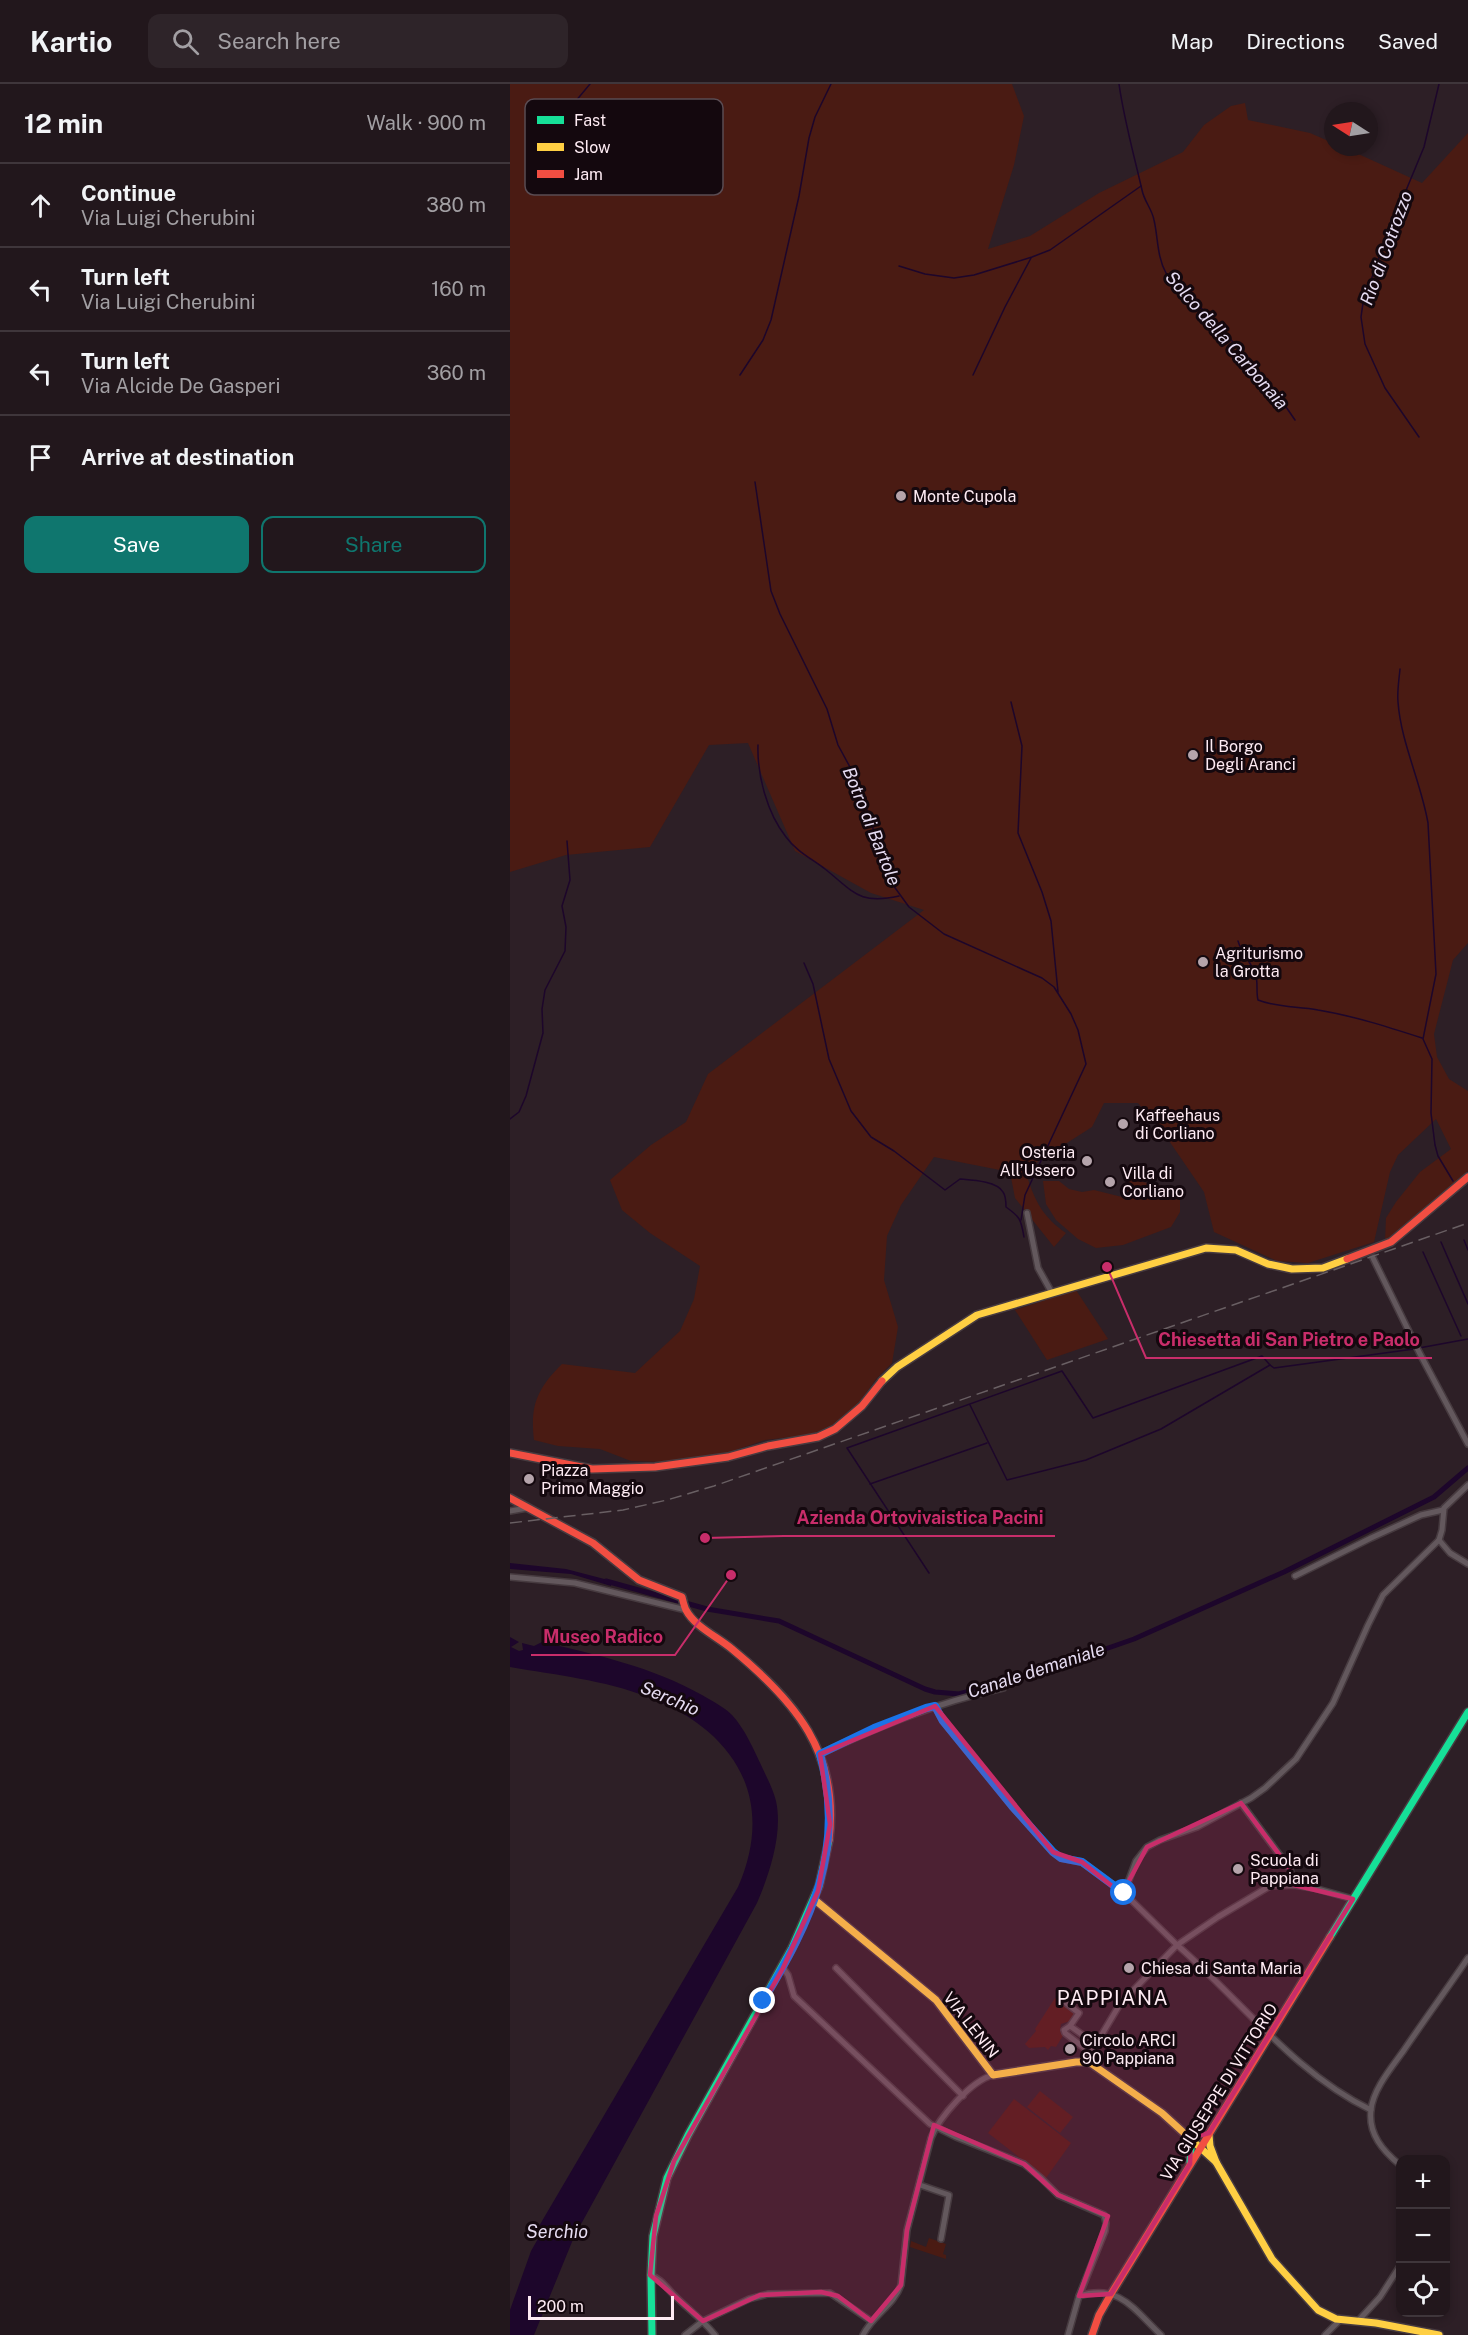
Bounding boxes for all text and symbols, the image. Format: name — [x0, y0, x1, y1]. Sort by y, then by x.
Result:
search box — [148, 14, 568, 68]
text: Kartio — [30, 25, 112, 58]
icon: search — [169, 25, 202, 58]
text: Search here — [217, 28, 341, 54]
text: Map — [1171, 29, 1213, 54]
text: Directions — [1246, 29, 1345, 54]
text: Saved — [1378, 29, 1438, 54]
legend — [525, 99, 723, 195]
north arrow — [1324, 102, 1378, 156]
text: 12 min — [24, 108, 103, 139]
text: Walk · 900 m — [367, 111, 486, 135]
text: Fast — [574, 111, 606, 130]
text: Slow — [574, 138, 611, 157]
text: Jam — [574, 165, 603, 184]
text: Continue — [81, 180, 176, 206]
water label: Rio di Cotrozzo — [1356, 188, 1416, 308]
icon: ahead — [24, 189, 57, 222]
text: 380 m — [426, 193, 486, 217]
text: Via Luigi Cherubini — [81, 206, 256, 230]
text: Turn left — [81, 264, 170, 290]
water label: Solco della Carbonaia — [1161, 267, 1293, 413]
icon: left — [24, 273, 57, 306]
text: 160 m — [431, 277, 486, 301]
text: Via Luigi Cherubini — [81, 290, 256, 314]
text: Turn left — [81, 348, 170, 374]
icon: left — [24, 357, 57, 390]
text: 360 m — [427, 361, 486, 385]
text: Via Alcide De Gasperi — [81, 374, 280, 398]
icon: arrive — [24, 441, 57, 474]
text: Arrive at destination — [81, 444, 294, 470]
place label: Monte Cupola — [913, 487, 1016, 506]
marker: Monte Cupola — [894, 489, 908, 503]
button: Save — [24, 516, 249, 573]
button: Share — [261, 516, 486, 573]
place label: Il Borgo Degli Aranci — [1205, 737, 1296, 774]
marker: Il Borgo Degli Aranci — [1186, 748, 1200, 762]
water label: Botro di Bartole — [839, 764, 905, 889]
place label: Agriturismo la Grotta — [1215, 944, 1303, 981]
marker: Agriturismo la Grotta — [1196, 955, 1210, 969]
place label: Kaffeehaus di Corliano — [1135, 1106, 1220, 1143]
marker: Kaffeehaus di Corliano — [1116, 1117, 1130, 1131]
place label: Osteria All’Ussero — [999, 1143, 1075, 1180]
marker: Osteria All’Ussero — [1080, 1154, 1094, 1168]
place label: Villa di Corliano — [1122, 1164, 1184, 1201]
marker: Villa di Corliano — [1103, 1175, 1117, 1189]
callout: Chiesetta di San Pietro e Paolo — [1146, 1322, 1432, 1358]
text: Chiesetta di San Pietro e Paolo — [1158, 1329, 1420, 1350]
place label: Piazza Primo Maggio — [541, 1461, 644, 1498]
marker: Piazza Primo Maggio — [522, 1472, 536, 1486]
callout: Azienda Ortovivaistica Pacini — [784, 1500, 1055, 1536]
text: Azienda Ortovivaistica Pacini — [796, 1507, 1044, 1528]
callout: Museo Radico — [531, 1619, 675, 1655]
text: Museo Radico — [543, 1626, 663, 1647]
water label: Canale demaniale — [965, 1638, 1108, 1702]
water label: Serchio — [637, 1676, 703, 1720]
place label: Scuola di Pappiana — [1250, 1851, 1319, 1888]
marker: Scuola di Pappiana — [1231, 1862, 1245, 1876]
route start — [1110, 1879, 1136, 1905]
place label: Chiesa di Santa Maria — [1141, 1959, 1302, 1978]
marker: Chiesa di Santa Maria — [1122, 1961, 1136, 1975]
district label: PAPPIANA — [1057, 1986, 1169, 2010]
route end — [749, 1987, 775, 2013]
street label: VIA LENIN — [939, 1988, 1003, 2062]
street label: VIA GIUSEPPE DI VITTORIO — [1157, 2000, 1281, 2184]
place label: Circolo ARCI 90 Pappiana — [1082, 2031, 1176, 2068]
marker: Circolo ARCI 90 Pappiana — [1063, 2042, 1077, 2056]
map controls — [1396, 2155, 1450, 2317]
button: + — [1396, 2155, 1450, 2209]
button: − — [1396, 2209, 1450, 2263]
water label: Serchio — [526, 2221, 588, 2242]
button: locate — [1396, 2263, 1450, 2317]
scale bar — [528, 2293, 674, 2320]
text: 200 m — [537, 2297, 584, 2316]

